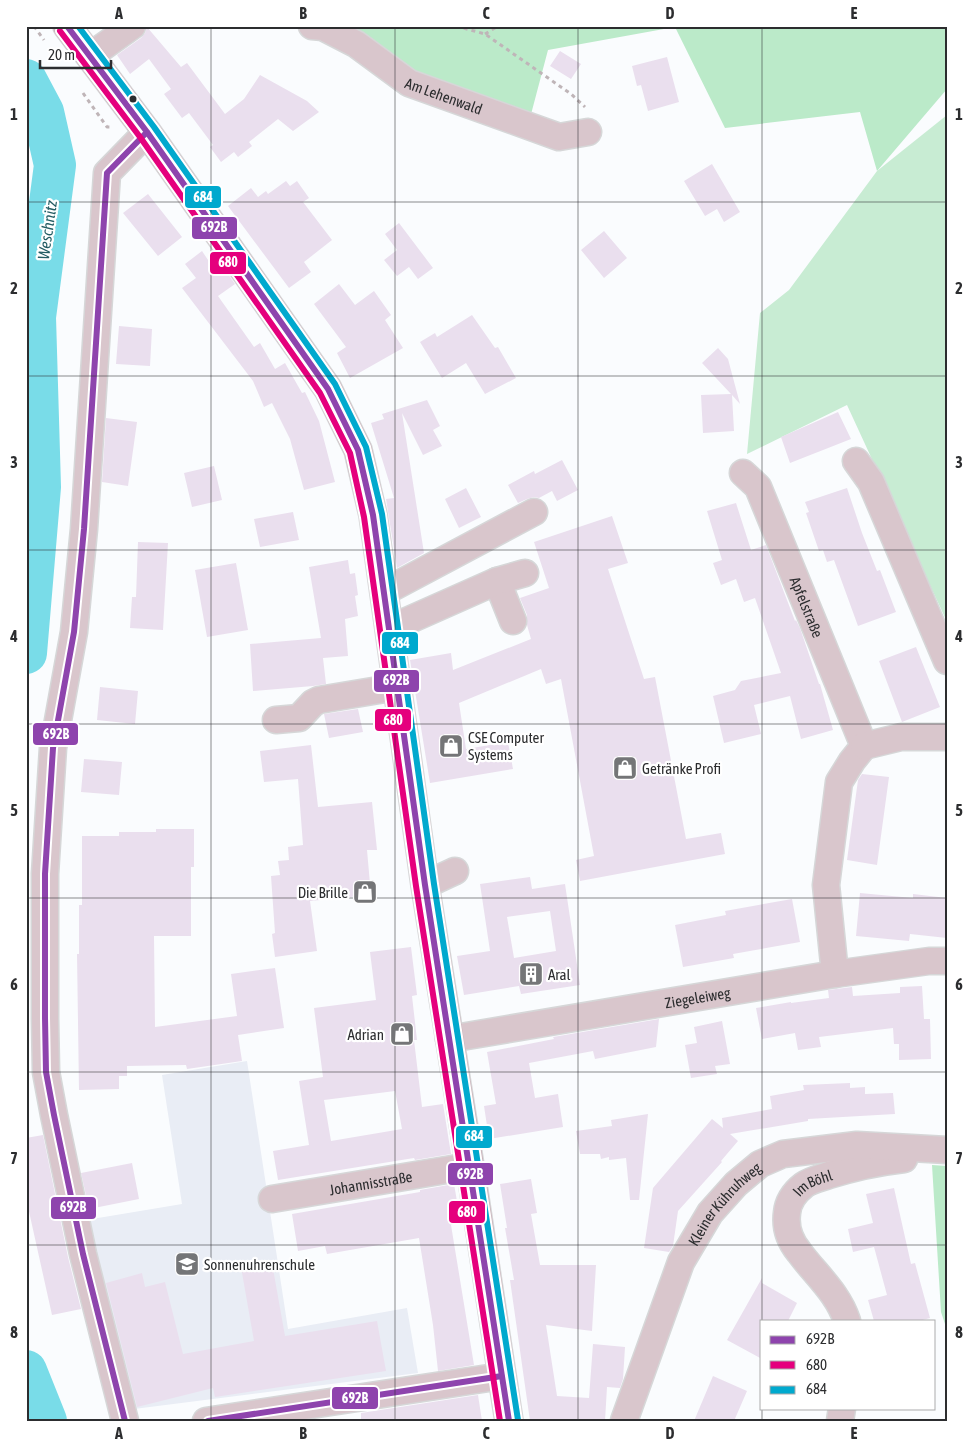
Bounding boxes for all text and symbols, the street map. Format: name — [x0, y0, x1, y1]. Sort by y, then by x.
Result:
text: A — [114, 4, 123, 22]
text: B — [299, 4, 307, 22]
text: C — [482, 4, 490, 22]
text: D — [666, 4, 675, 22]
text: E — [851, 4, 858, 22]
scale bar — [40, 38, 111, 70]
text: 20 m — [48, 46, 75, 63]
street label: Am Lehenwald — [403, 74, 485, 117]
unlabelled marker — [128, 94, 138, 104]
text: 1 — [10, 105, 18, 123]
text: 1 — [955, 105, 963, 123]
line badge: 684 — [184, 185, 222, 209]
text: 684 — [193, 189, 213, 205]
water label: Weschnitz — [34, 199, 60, 261]
line badge: 692B — [191, 216, 238, 240]
text: 692B — [201, 219, 228, 235]
line badge: 680 — [209, 251, 247, 275]
text: 680 — [218, 254, 238, 270]
text: 2 — [10, 279, 18, 297]
text: 2 — [955, 279, 963, 297]
text: 3 — [10, 453, 18, 471]
text: 3 — [955, 453, 963, 471]
street label: Apfelstraße — [787, 574, 827, 640]
text: 4 — [9, 627, 18, 645]
text: 4 — [954, 627, 963, 645]
line badge: 684 — [381, 631, 419, 655]
text: 684 — [390, 635, 410, 651]
line badge: 692B — [373, 669, 420, 693]
text: 692B — [383, 672, 410, 688]
line badge: 680 — [374, 708, 412, 732]
text: 680 — [383, 712, 403, 728]
line badge: 692B — [32, 722, 79, 746]
text: 692B — [43, 726, 70, 742]
place label: CSE Computer Systems — [468, 729, 544, 763]
shop icon: CSE Computer Systems — [438, 733, 464, 759]
shop icon: Getränke Profi — [612, 755, 638, 781]
place label: Getränke Profi — [642, 760, 721, 777]
text: 5 — [10, 801, 18, 819]
text: 5 — [955, 801, 963, 819]
shop icon: Die Brille — [352, 879, 378, 905]
place label: Die Brille — [298, 884, 348, 901]
building icon: Aral — [518, 961, 544, 987]
place label: Aral — [548, 966, 570, 983]
text: 6 — [10, 975, 18, 993]
text: 6 — [955, 975, 963, 993]
street label: Ziegeleiweg — [663, 983, 732, 1011]
shop icon: Adrian — [389, 1021, 415, 1047]
place label: Adrian — [347, 1026, 384, 1043]
line badge: 684 — [455, 1125, 493, 1149]
text: 684 — [464, 1128, 484, 1144]
text: 7 — [10, 1149, 18, 1167]
text: 7 — [955, 1149, 963, 1167]
street label: Kleiner Kühruhweg — [684, 1158, 765, 1249]
line badge: 692B — [447, 1162, 494, 1186]
text: 692B — [457, 1166, 484, 1182]
street label: Im Böhl — [789, 1166, 834, 1199]
street label: Johannisstraße — [328, 1167, 414, 1198]
line badge: 692B — [50, 1196, 97, 1220]
text: 692B — [60, 1199, 87, 1215]
line badge: 680 — [448, 1200, 486, 1224]
text: 680 — [457, 1204, 477, 1220]
school or university icon: Sonnenuhrenschule — [174, 1251, 200, 1277]
place label: Sonnenuhrenschule — [204, 1256, 315, 1273]
legend — [760, 1320, 936, 1410]
text: 8 — [10, 1323, 18, 1341]
text: 8 — [955, 1323, 963, 1341]
text: 692B — [806, 1330, 834, 1347]
text: 680 — [806, 1356, 827, 1373]
text: 684 — [806, 1380, 827, 1397]
line badge: 692B — [331, 1386, 379, 1410]
text: 692B — [342, 1390, 369, 1406]
text: A — [114, 1424, 123, 1442]
text: B — [299, 1424, 307, 1442]
text: C — [482, 1424, 490, 1442]
text: D — [666, 1424, 675, 1442]
text: E — [851, 1424, 858, 1442]

